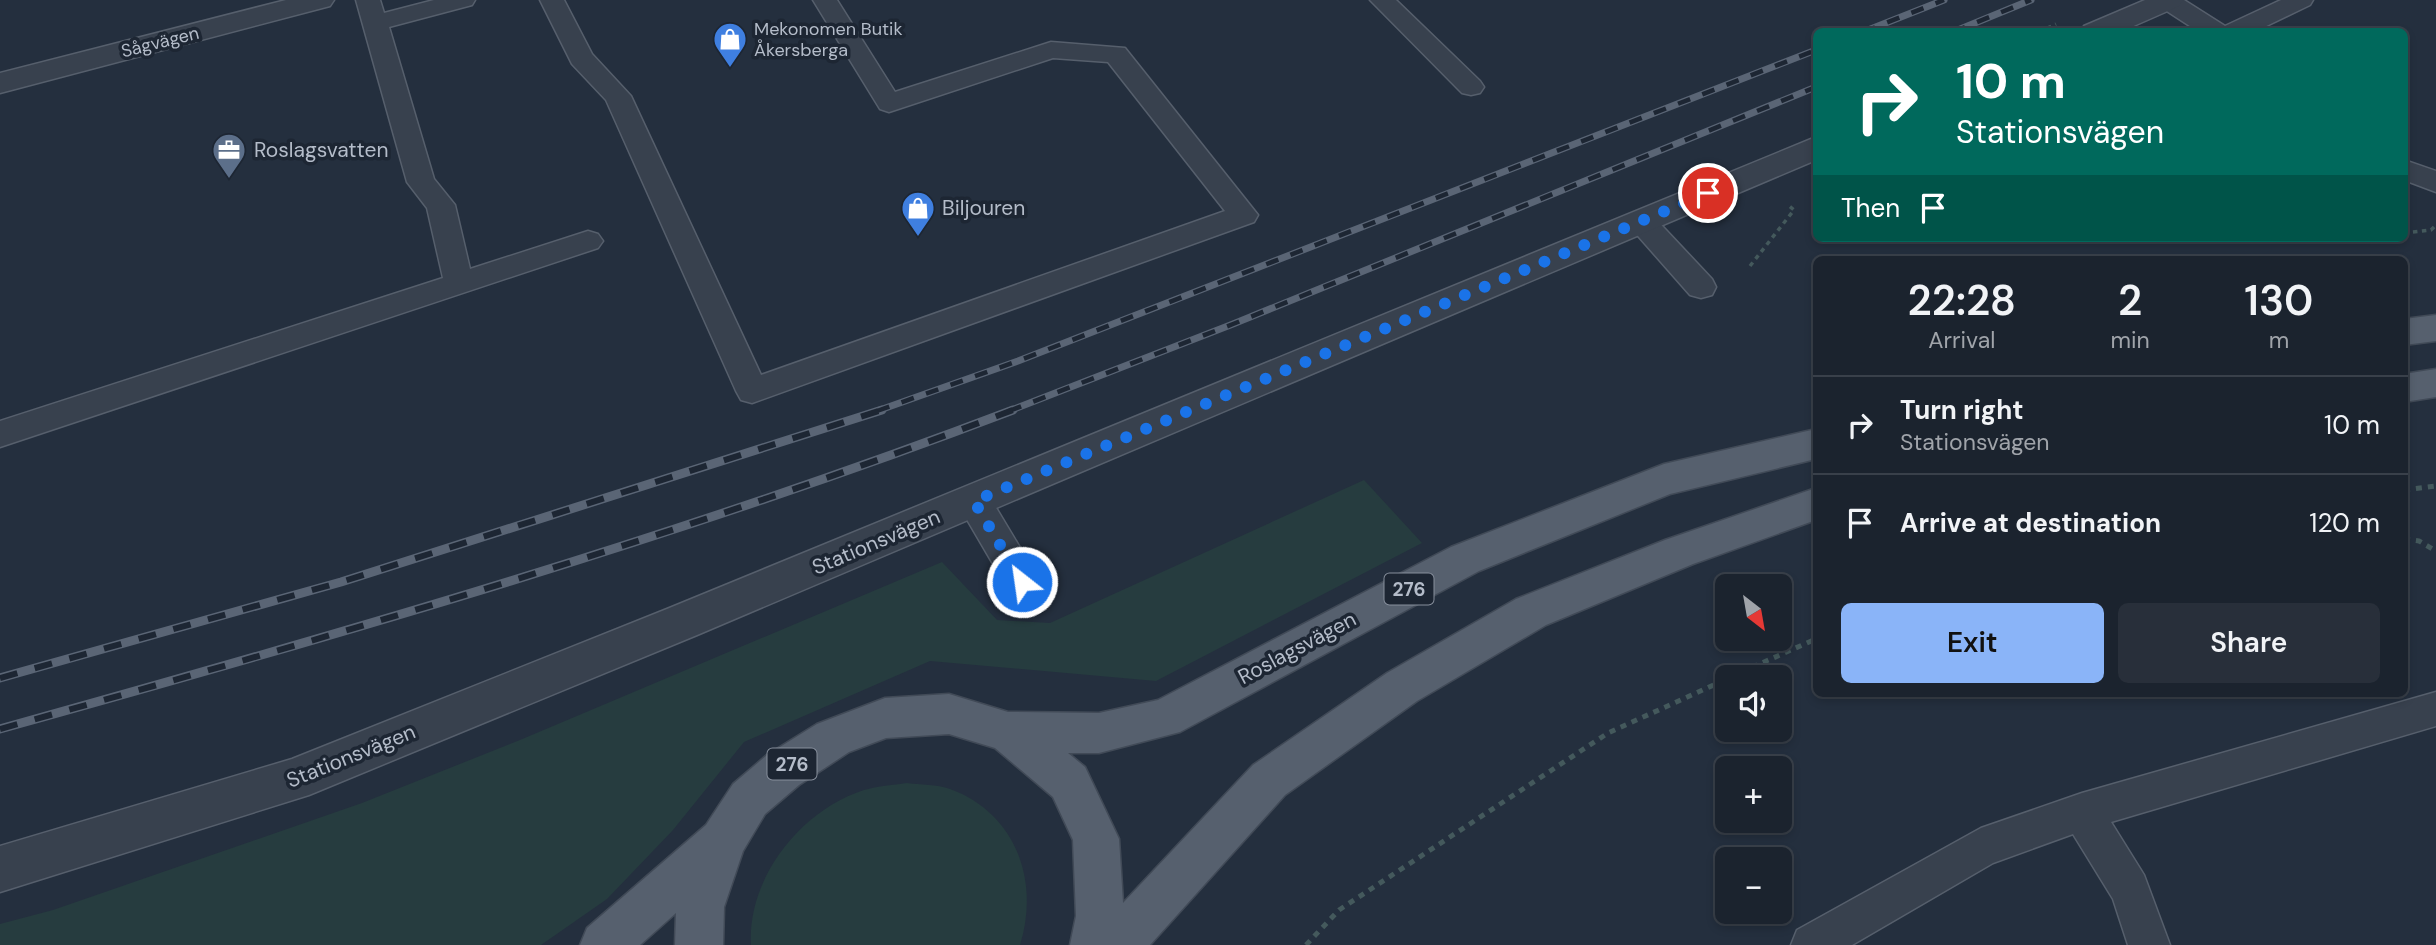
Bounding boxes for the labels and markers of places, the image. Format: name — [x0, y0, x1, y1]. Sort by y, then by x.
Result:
place label: Mekonomen Butik Åkersberga — [754, 17, 902, 62]
shop icon: Mekonomen Butik Åkersberga — [711, 20, 749, 69]
office icon: Roslagsvatten — [210, 131, 248, 180]
place label: Roslagsvatten — [254, 136, 388, 164]
pin — [1678, 163, 1738, 223]
shop icon: Biljouren — [899, 189, 937, 238]
place label: Biljouren — [942, 194, 1025, 222]

